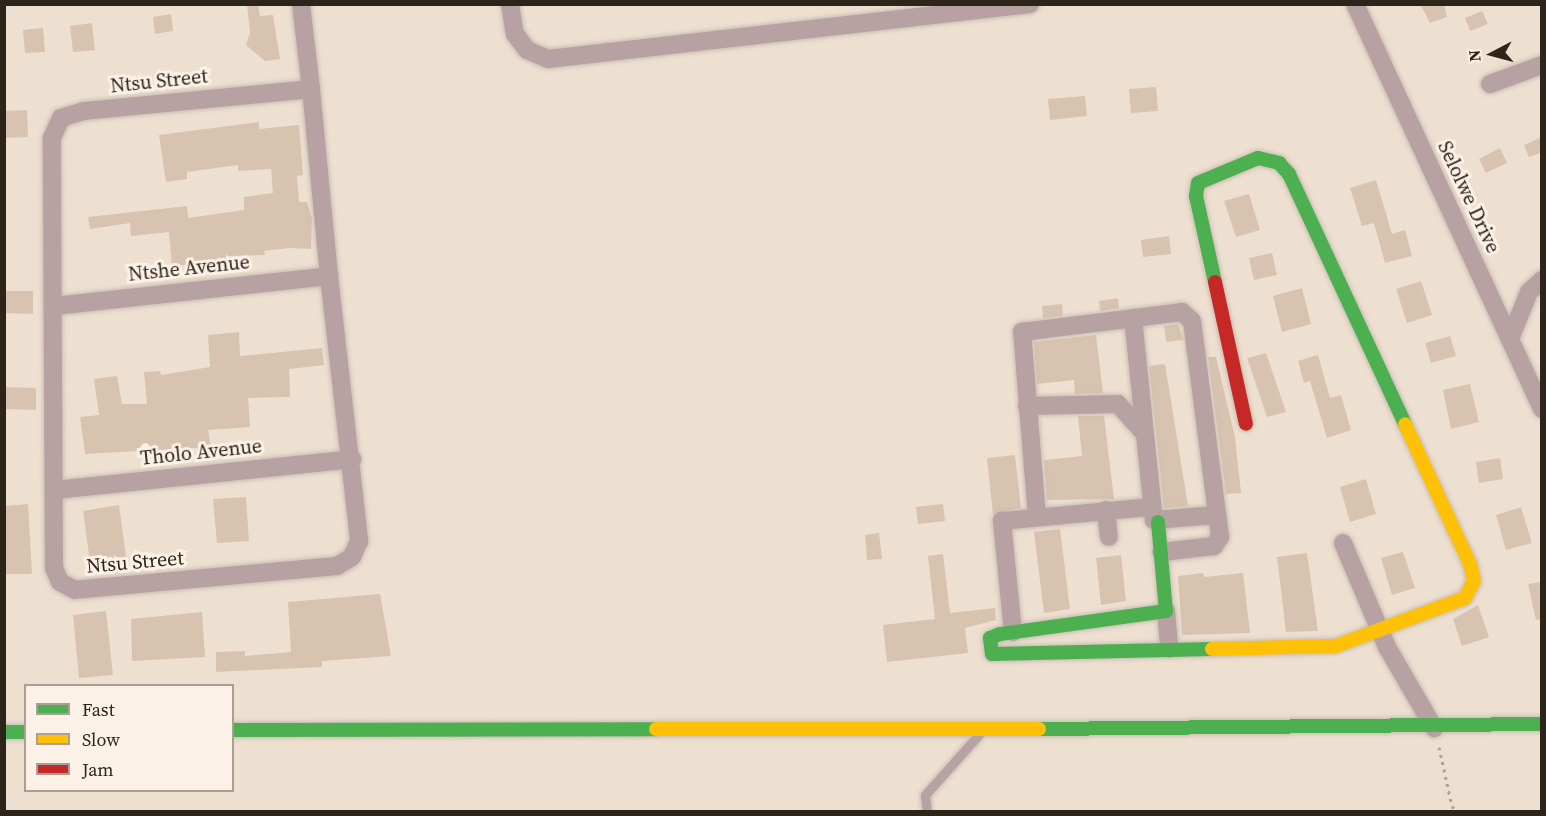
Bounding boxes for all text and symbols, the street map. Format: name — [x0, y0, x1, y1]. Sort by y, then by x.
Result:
north arrow — [1462, 24, 1522, 84]
text: N — [1463, 49, 1486, 63]
street label: Ntsu Street — [109, 64, 209, 98]
street label: Selolwe Drive — [1433, 137, 1505, 257]
street label: Ntshe Avenue — [127, 250, 251, 286]
street label: Tholo Avenue — [139, 434, 263, 470]
street label: Ntsu Street — [85, 546, 185, 578]
legend — [24, 684, 234, 792]
text: Fast — [82, 697, 115, 722]
text: Slow — [82, 727, 120, 752]
text: Jam — [82, 757, 114, 782]

